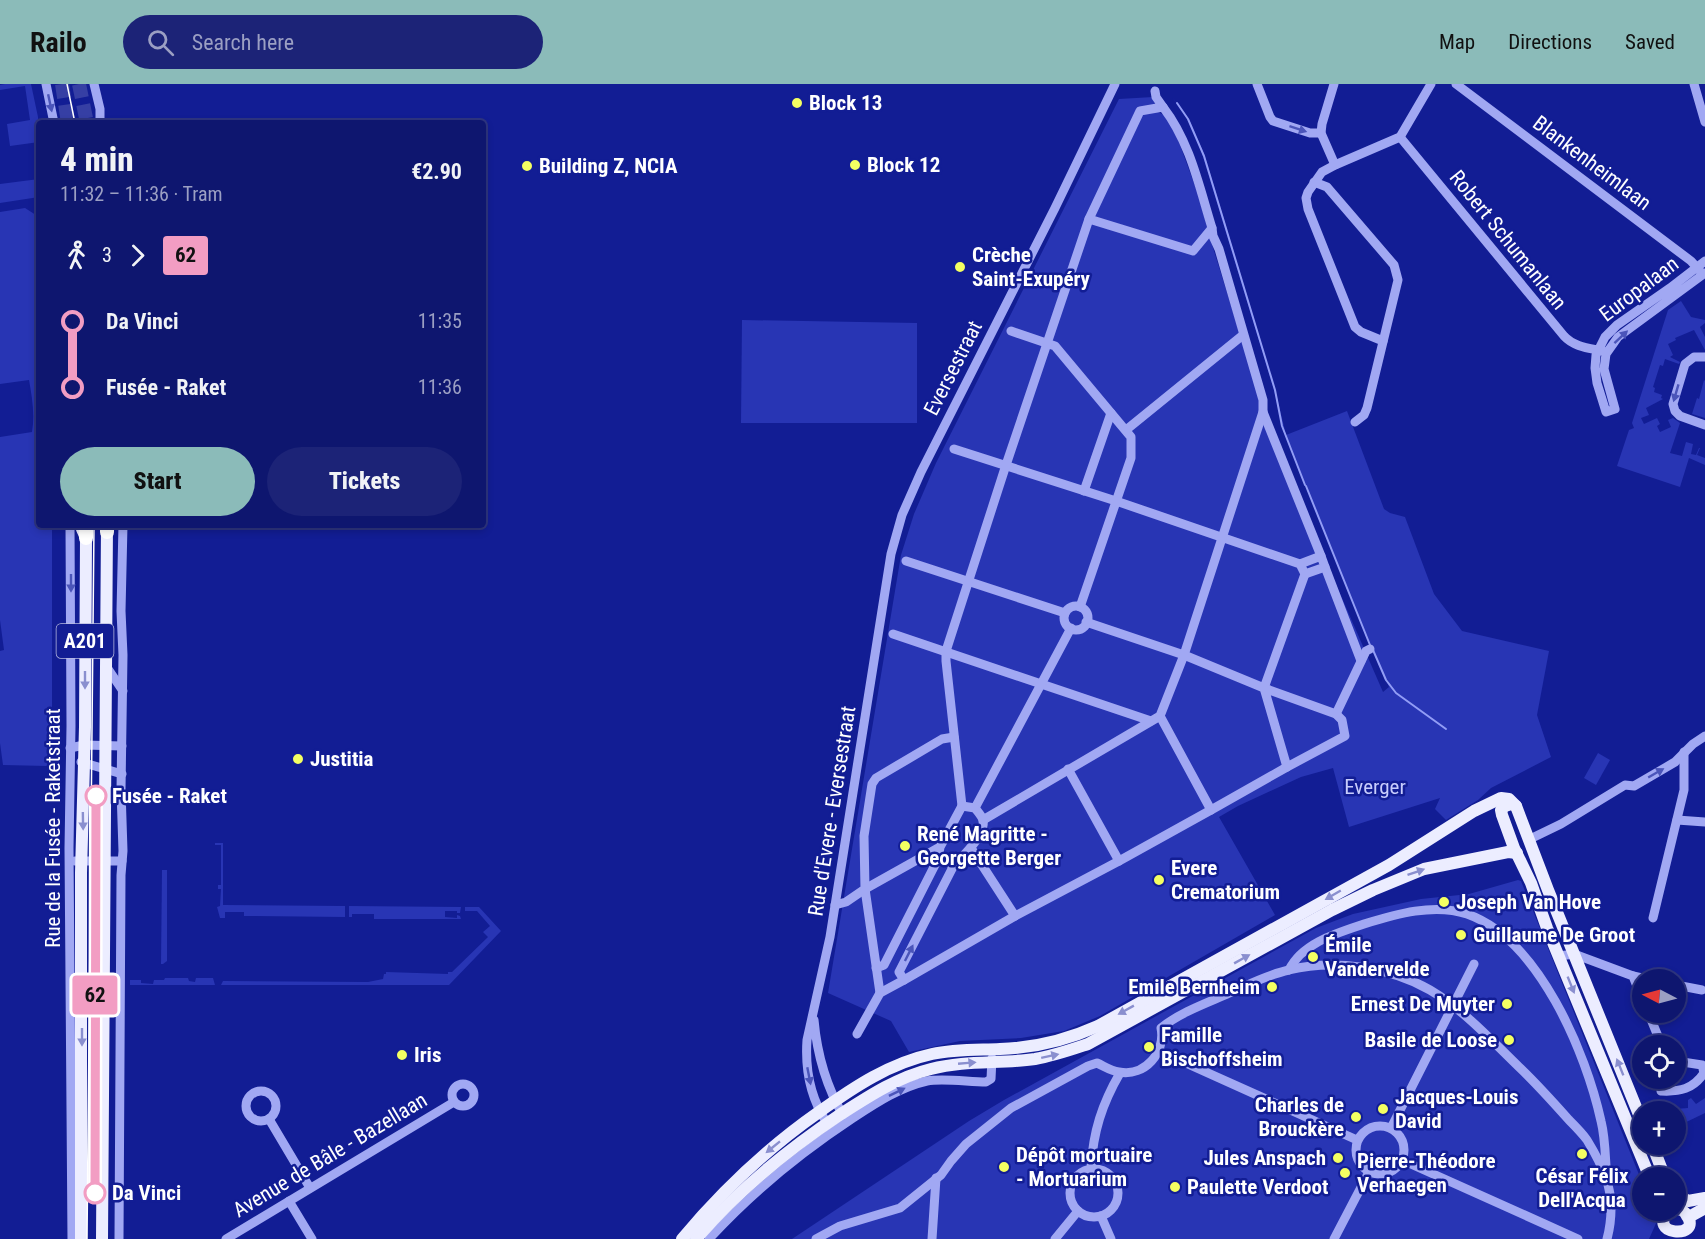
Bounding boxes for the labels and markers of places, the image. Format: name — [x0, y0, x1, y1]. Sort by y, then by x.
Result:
place label: Block 13 — [809, 91, 882, 115]
marker: Block 13 — [790, 96, 804, 110]
place label: Block 12 — [867, 153, 940, 177]
place label: Building Z, NCIA — [539, 154, 678, 178]
marker: Block 12 — [848, 158, 862, 172]
marker: Building Z, NCIA — [520, 159, 534, 173]
place label: Crèche Saint-Exupéry — [972, 243, 1091, 291]
marker: Crèche Saint-Exupéry — [953, 260, 967, 274]
place label: Justitia — [310, 747, 374, 771]
marker: Justitia — [291, 752, 305, 766]
place label: Fusée - Raket — [112, 784, 227, 808]
marker: Fusée - Raket — [85, 785, 107, 807]
place label: René Magritte - Georgette Berger — [917, 822, 1061, 870]
marker: René Magritte - Georgette Berger — [898, 839, 912, 853]
place label: Evere Crematorium — [1171, 856, 1280, 904]
marker: Evere Crematorium — [1152, 873, 1166, 887]
place label: Joseph Van Hove — [1456, 890, 1601, 914]
marker: Joseph Van Hove — [1437, 895, 1451, 909]
place label: Guillaume De Groot — [1473, 923, 1635, 947]
marker: Guillaume De Groot — [1454, 928, 1468, 942]
place label: Émile Vandervelde — [1325, 933, 1430, 981]
marker: Émile Vandervelde — [1306, 950, 1320, 964]
place label: Emile Bernheim — [1128, 975, 1260, 999]
marker: Emile Bernheim — [1265, 980, 1279, 994]
place label: Ernest De Muyter — [1351, 992, 1495, 1016]
marker: Ernest De Muyter — [1500, 997, 1514, 1011]
place label: Famille Bischoffsheim — [1161, 1023, 1283, 1071]
place label: Basile de Loose — [1364, 1028, 1497, 1052]
marker: Basile de Loose — [1502, 1033, 1516, 1047]
marker: Famille Bischoffsheim — [1142, 1040, 1156, 1054]
place label: Iris — [414, 1043, 441, 1067]
marker: Iris — [395, 1048, 409, 1062]
place label: Jacques-Louis David — [1395, 1085, 1518, 1133]
place label: Charles de Brouckère — [1255, 1093, 1344, 1141]
marker: Jacques-Louis David — [1376, 1102, 1390, 1116]
marker: Charles de Brouckère — [1349, 1110, 1363, 1124]
place label: Dépôt mortuaire - Mortuarium — [1016, 1143, 1152, 1191]
place label: Jules Anspach — [1203, 1146, 1326, 1170]
marker: César Félix Dell'Acqua — [1575, 1147, 1589, 1161]
place label: Pierre-Théodore Verhaegen — [1357, 1149, 1496, 1197]
marker: Jules Anspach — [1331, 1151, 1345, 1165]
marker: Dépôt mortuaire - Mortuarium — [997, 1160, 1011, 1174]
place label: César Félix Dell'Acqua — [1535, 1164, 1629, 1212]
marker: Pierre-Théodore Verhaegen — [1338, 1166, 1352, 1180]
place label: Paulette Verdoot — [1187, 1175, 1328, 1199]
marker: Paulette Verdoot — [1168, 1180, 1182, 1194]
place label: Da Vinci — [112, 1181, 181, 1205]
marker: Da Vinci — [84, 1182, 106, 1204]

